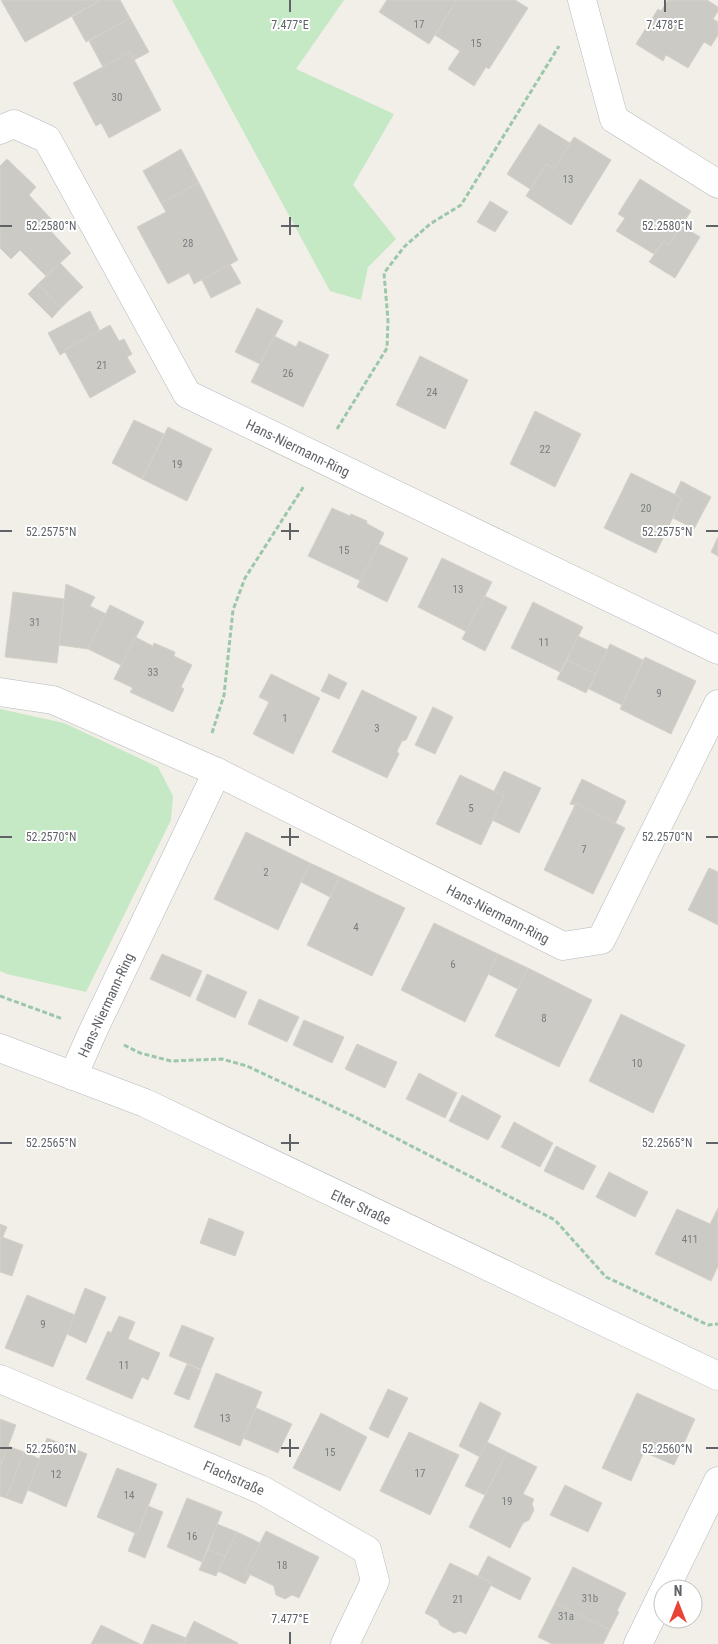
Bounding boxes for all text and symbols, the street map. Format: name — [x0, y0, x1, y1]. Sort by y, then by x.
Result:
text: 7.477°E — [271, 18, 309, 32]
house number: 17 — [414, 18, 424, 31]
text: 7.478°E — [646, 18, 684, 32]
house number: 15 — [471, 37, 481, 50]
house number: 30 — [112, 91, 122, 104]
house number: 13 — [563, 173, 573, 186]
text: 52.2580°N — [26, 219, 76, 233]
text: 52.2580°N — [642, 219, 692, 233]
house number: 28 — [183, 237, 193, 250]
house number: 21 — [97, 359, 107, 372]
house number: 26 — [283, 367, 293, 380]
house number: 24 — [427, 386, 438, 399]
street label: Hans-Niermann-Ring — [244, 416, 352, 480]
house number: 22 — [540, 443, 550, 456]
house number: 19 — [172, 458, 182, 471]
house number: 20 — [641, 502, 651, 515]
text: 52.2575°N — [26, 525, 76, 539]
text: 52.2575°N — [642, 525, 692, 539]
house number: 15 — [339, 544, 349, 557]
house number: 13 — [453, 583, 463, 596]
house number: 31 — [30, 616, 40, 629]
house number: 11 — [539, 636, 549, 649]
house number: 33 — [148, 666, 158, 679]
house number: 9 — [656, 687, 662, 700]
house number: 1 — [282, 712, 288, 725]
house number: 3 — [374, 722, 380, 735]
house number: 5 — [468, 802, 474, 815]
text: 52.2570°N — [26, 830, 76, 844]
text: 52.2570°N — [642, 830, 692, 844]
house number: 7 — [581, 843, 587, 856]
house number: 2 — [263, 866, 269, 879]
street label: Hans-Niermann-Ring — [444, 881, 552, 947]
house number: 4 — [353, 921, 359, 934]
street label: Hans-Niermann-Ring — [75, 950, 137, 1060]
house number: 6 — [450, 958, 456, 971]
house number: 8 — [541, 1012, 547, 1025]
house number: 10 — [632, 1057, 642, 1070]
text: 52.2565°N — [26, 1136, 76, 1150]
text: 52.2565°N — [642, 1136, 692, 1150]
street label: Elter Straße — [328, 1186, 394, 1228]
house number: 411 — [682, 1233, 698, 1246]
house number: 9 — [40, 1318, 46, 1331]
house number: 11 — [119, 1359, 129, 1372]
house number: 13 — [220, 1412, 230, 1425]
text: 52.2560°N — [26, 1442, 76, 1456]
text: 52.2560°N — [642, 1442, 692, 1456]
house number: 15 — [325, 1446, 335, 1459]
street label: Flachstraße — [201, 1457, 267, 1499]
house number: 17 — [415, 1467, 425, 1480]
house number: 12 — [51, 1468, 61, 1481]
house number: 14 — [124, 1489, 135, 1502]
house number: 19 — [502, 1495, 512, 1508]
house number: 16 — [187, 1530, 197, 1543]
house number: 18 — [277, 1559, 287, 1572]
north arrow — [653, 1579, 703, 1629]
text: N — [674, 1583, 682, 1599]
house number: 31b — [582, 1592, 598, 1605]
house number: 21 — [453, 1593, 463, 1606]
house number: 31a — [558, 1610, 574, 1623]
text: 7.477°E — [271, 1612, 309, 1626]

